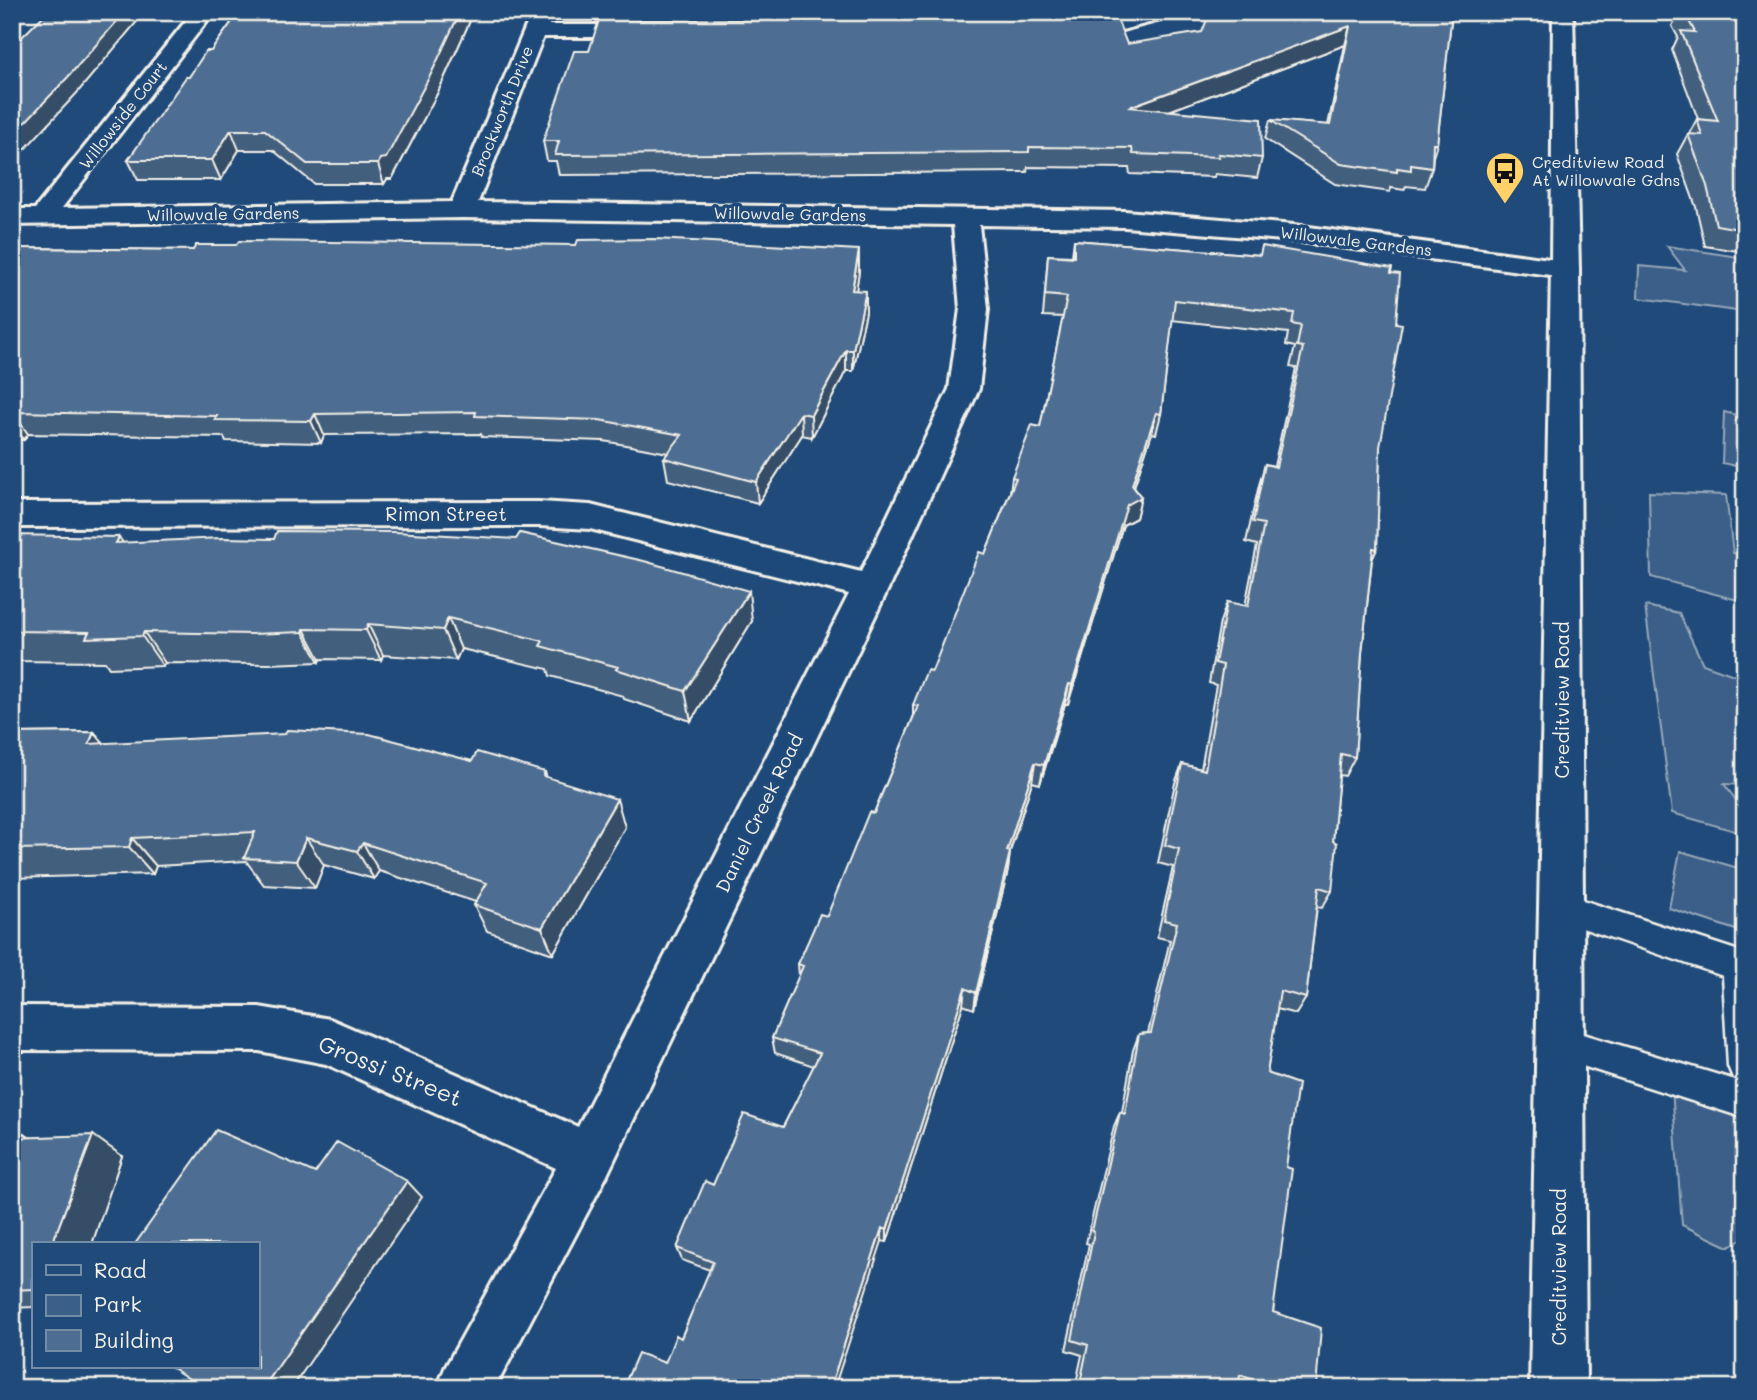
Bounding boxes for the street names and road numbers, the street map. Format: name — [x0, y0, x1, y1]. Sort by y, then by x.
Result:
street label: Brockworth Drive — [466, 43, 537, 179]
street label: Willowside Court — [74, 56, 171, 173]
street label: Willowvale Gardens — [146, 202, 300, 225]
street label: Willowvale Gardens — [713, 202, 867, 225]
street label: Willowvale Gardens — [1279, 221, 1433, 260]
street label: Rimon Street — [385, 501, 507, 526]
street label: Creditview Road — [1549, 622, 1574, 778]
street label: Daniel Creek Road — [709, 729, 808, 896]
street label: Grossi Street — [314, 1028, 467, 1112]
street label: Creditview Road — [1546, 1189, 1571, 1345]

